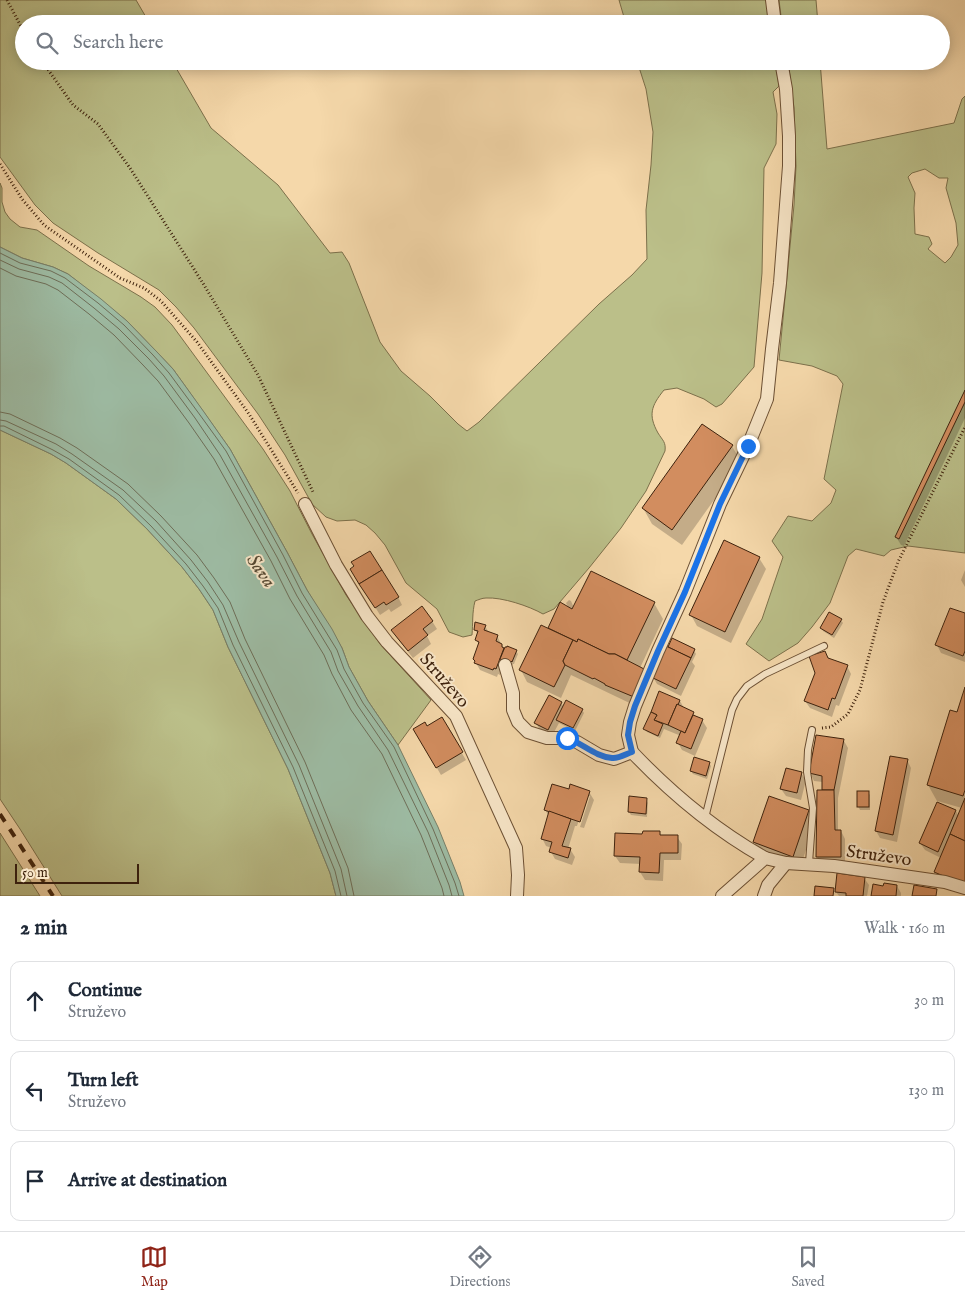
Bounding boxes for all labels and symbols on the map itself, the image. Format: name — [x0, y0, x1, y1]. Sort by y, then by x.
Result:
route end — [737, 435, 760, 458]
water label: Sava — [240, 550, 280, 593]
street label: Struževo — [414, 649, 474, 713]
route start — [556, 727, 579, 750]
street label: Struževo — [845, 841, 913, 872]
scale bar — [15, 861, 139, 884]

